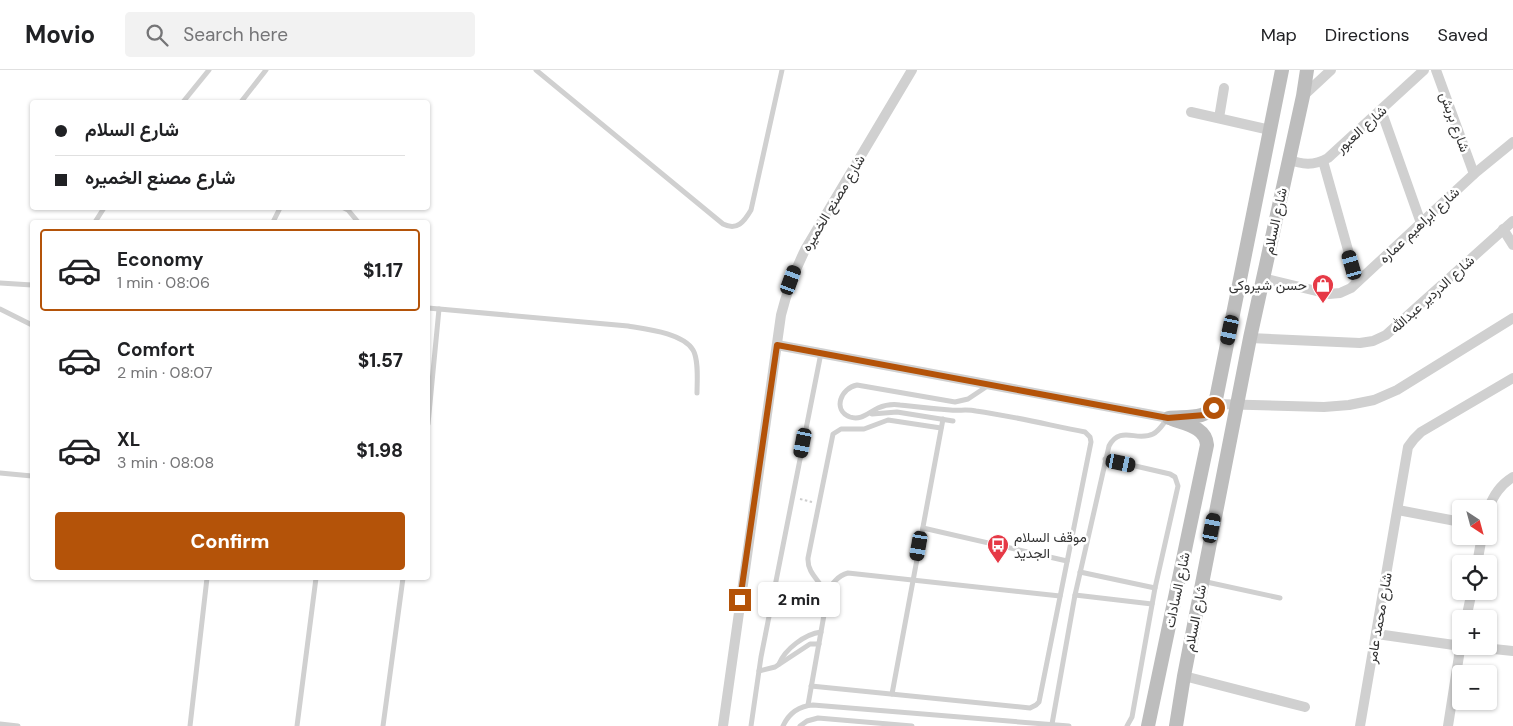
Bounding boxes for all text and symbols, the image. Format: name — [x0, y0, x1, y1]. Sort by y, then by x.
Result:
search box — [125, 12, 475, 57]
text: Movio — [25, 19, 95, 50]
icon: search — [143, 21, 171, 49]
text: Search here — [183, 22, 288, 47]
text: Map — [1261, 23, 1297, 47]
text: Directions — [1325, 23, 1410, 47]
text: Saved — [1438, 23, 1488, 47]
street label: شارع بربش — [1434, 90, 1474, 155]
street label: شارع العبور — [1331, 101, 1392, 159]
text: شارع السلام — [85, 117, 179, 142]
street label: شارع مصنع الخميره — [797, 151, 871, 256]
text: شارع مصنع الخميره — [85, 165, 235, 190]
street label: شارع ابراهيم عماره — [1375, 183, 1464, 268]
street label: شارع السلام — [1259, 186, 1293, 256]
text: Economy — [117, 247, 204, 272]
icon: car — [57, 248, 102, 293]
car — [1340, 249, 1363, 281]
street label: شارع الدردير عبدالله — [1386, 251, 1480, 338]
text: $1.17 — [363, 258, 403, 283]
car — [778, 263, 803, 297]
text: 1 min · 08:06 — [117, 272, 210, 293]
shop icon: حسن شيروكى — [1311, 273, 1335, 304]
place label: حسن شيروكى — [1229, 276, 1307, 294]
car — [1219, 314, 1240, 346]
text: Comfort — [117, 337, 195, 362]
icon: car — [57, 338, 102, 383]
text: $1.57 — [358, 348, 403, 373]
text: 2 min · 08:07 — [117, 362, 213, 383]
route start — [1203, 397, 1225, 419]
text: XL — [117, 427, 140, 452]
car — [792, 427, 813, 459]
icon: car — [57, 428, 102, 473]
text: $1.98 — [356, 438, 403, 463]
text: 3 min · 08:08 — [117, 452, 214, 473]
car — [1104, 453, 1137, 473]
north arrow — [1452, 500, 1498, 545]
map controls — [1452, 500, 1497, 710]
button: Confirm — [55, 512, 405, 570]
car — [1201, 512, 1222, 544]
place label: موقف السلام الجديد — [1014, 528, 1087, 562]
car — [909, 530, 928, 562]
bus stop icon: موقف السلام الجديد — [986, 533, 1010, 564]
street label: شارع السادات — [1160, 551, 1196, 630]
button: locate — [1452, 555, 1497, 600]
street label: شارع محمد عامر — [1362, 571, 1398, 666]
callout: 2 min — [758, 582, 840, 618]
street label: شارع السلام — [1180, 583, 1212, 653]
route end — [729, 589, 751, 611]
text: 2 min — [778, 589, 820, 610]
button: + — [1452, 610, 1497, 655]
button: − — [1452, 665, 1497, 710]

